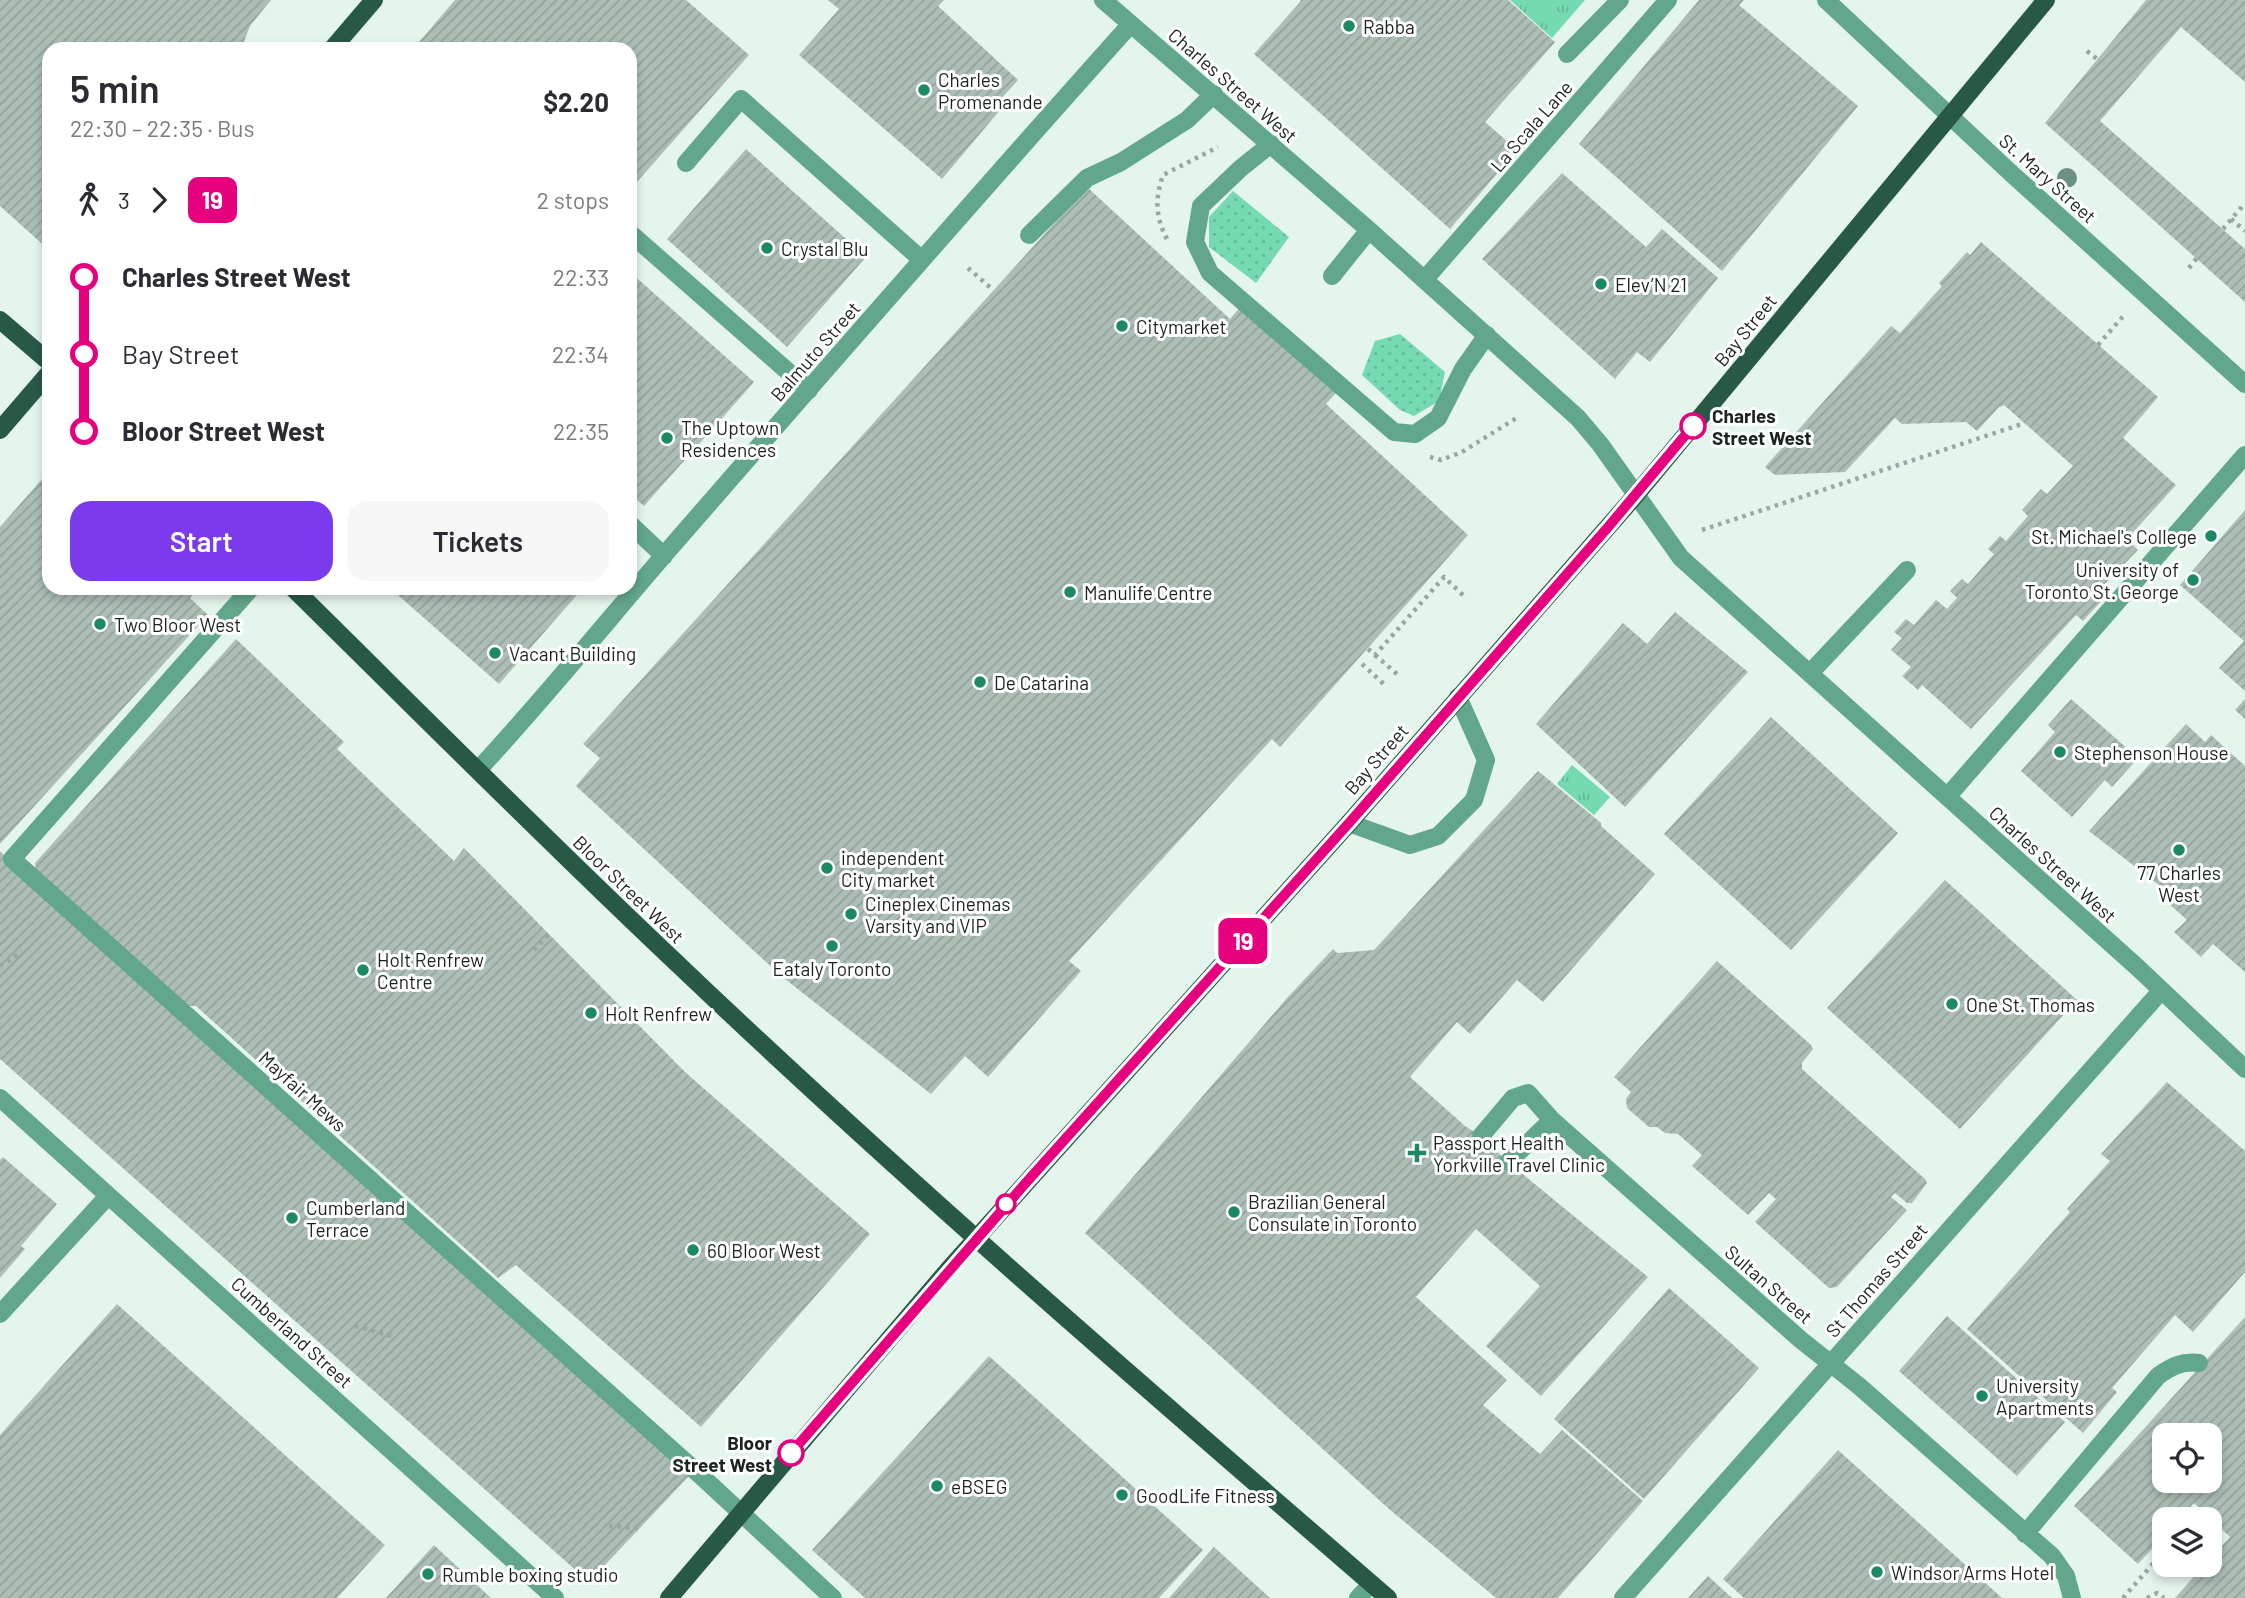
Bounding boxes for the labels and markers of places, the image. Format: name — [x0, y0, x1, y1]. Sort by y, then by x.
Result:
place label: Rabba — [1363, 15, 1415, 38]
marker: Rabba — [1341, 18, 1357, 34]
place label: Charles Promenande — [938, 68, 1043, 113]
marker: Charles Promenande — [916, 82, 932, 98]
place label: Crystal Blu — [781, 237, 869, 260]
marker: Crystal Blu — [759, 240, 775, 256]
place label: Elev’N 21 — [1615, 273, 1687, 296]
marker: Elev’N 21 — [1593, 276, 1609, 292]
place label: Citymarket — [1136, 315, 1226, 338]
marker: Citymarket — [1114, 318, 1130, 334]
place label: Charles Street West — [1712, 404, 1812, 449]
marker: Charles Street West — [1680, 413, 1706, 439]
place label: The Uptown Residences — [681, 416, 779, 461]
marker: The Uptown Residences — [659, 430, 675, 446]
place label: St. Michael's College — [2031, 525, 2197, 548]
marker: St. Michael's College — [2203, 528, 2219, 544]
place label: University of Toronto St. George — [2025, 558, 2179, 603]
marker: University of Toronto St. George — [2185, 572, 2201, 588]
place label: Manulife Centre — [1084, 581, 1212, 604]
marker: Manulife Centre — [1062, 584, 1078, 600]
place label: Two Bloor West — [114, 613, 241, 636]
marker: Two Bloor West — [92, 616, 108, 632]
place label: Vacant Building — [509, 642, 636, 665]
marker: Vacant Building — [487, 645, 503, 661]
place label: De Catarina — [994, 671, 1089, 694]
marker: De Catarina — [972, 674, 988, 690]
place label: Stephenson House — [2074, 741, 2229, 764]
marker: Stephenson House — [2052, 744, 2068, 760]
marker: 77 Charles West — [2171, 842, 2187, 858]
place label: independent City market — [841, 846, 945, 891]
marker: independent City market — [819, 860, 835, 876]
place label: 77 Charles West — [2137, 861, 2221, 906]
place label: Cineplex Cinemas Varsity and VIP — [865, 892, 1010, 937]
marker: Cineplex Cinemas Varsity and VIP — [843, 906, 859, 922]
marker: Eataly Toronto — [824, 938, 840, 954]
place label: Holt Renfrew Centre — [377, 948, 484, 993]
place label: Eataly Toronto — [773, 957, 891, 980]
marker: Holt Renfrew Centre — [355, 962, 371, 978]
place label: One St. Thomas — [1966, 993, 2095, 1016]
marker: One St. Thomas — [1944, 996, 1960, 1012]
place label: Holt Renfrew — [605, 1002, 712, 1025]
marker: Holt Renfrew — [583, 1005, 599, 1021]
place label: Passport Health Yorkville Travel Clinic — [1433, 1131, 1605, 1176]
marker: Passport Health Yorkville Travel Clinic — [1407, 1143, 1427, 1163]
place label: Brazilian General Consulate in Toronto — [1248, 1190, 1417, 1235]
unlabelled marker — [996, 1194, 1016, 1214]
place label: Cumberland Terrace — [306, 1196, 405, 1241]
marker: Brazilian General Consulate in Toronto — [1226, 1204, 1242, 1220]
marker: Cumberland Terrace — [284, 1210, 300, 1226]
place label: 60 Bloor West — [707, 1239, 821, 1262]
marker: 60 Bloor West — [685, 1242, 701, 1258]
place label: University Apartments — [1996, 1374, 2094, 1419]
marker: University Apartments — [1974, 1388, 1990, 1404]
place label: Bloor Street West — [672, 1431, 773, 1476]
marker: Bloor Street West — [778, 1440, 804, 1466]
place label: eBSEG — [951, 1475, 1007, 1498]
marker: eBSEG — [929, 1478, 945, 1494]
place label: GoodLife Fitness — [1136, 1484, 1275, 1507]
marker: GoodLife Fitness — [1114, 1487, 1130, 1503]
place label: Windsor Arms Hotel — [1891, 1561, 2054, 1584]
place label: Rumble boxing studio — [442, 1563, 618, 1586]
marker: Windsor Arms Hotel — [1869, 1564, 1885, 1580]
marker: Rumble boxing studio — [420, 1566, 436, 1582]

